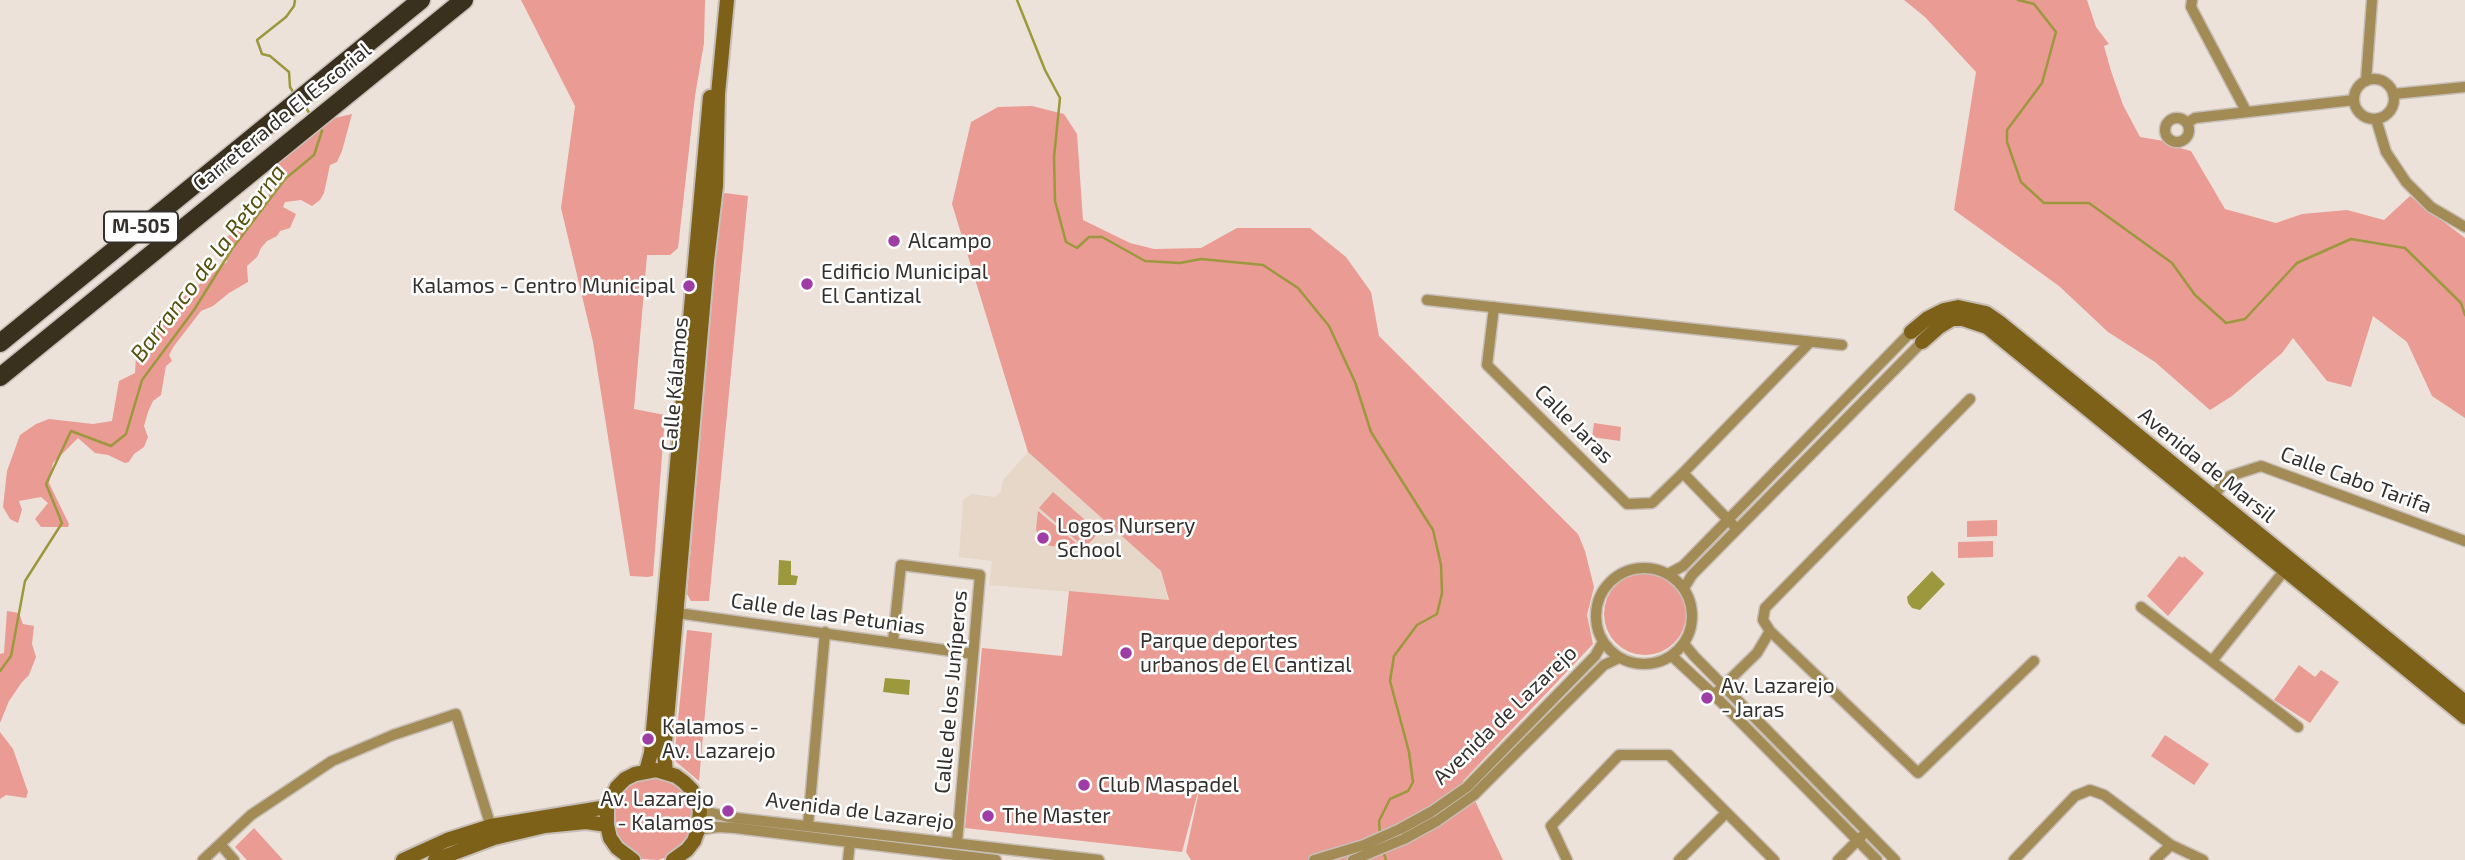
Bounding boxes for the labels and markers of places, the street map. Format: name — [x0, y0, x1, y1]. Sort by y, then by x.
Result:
place label: Alcampo — [908, 228, 992, 254]
marker: Alcampo — [886, 233, 902, 249]
place label: Edificio Municipal El Cantizal — [821, 259, 988, 309]
place label: Kalamos - Centro Municipal — [412, 273, 675, 299]
marker: Edificio Municipal El Cantizal — [799, 276, 815, 292]
marker: Kalamos - Centro Municipal — [681, 278, 697, 294]
place label: Logos Nursery School — [1057, 513, 1195, 563]
marker: Logos Nursery School — [1035, 530, 1051, 546]
place label: Parque deportes urbanos de El Cantizal — [1140, 628, 1351, 678]
marker: Parque deportes urbanos de El Cantizal — [1118, 645, 1134, 661]
place label: Av. Lazarejo - Jaras — [1721, 673, 1835, 723]
marker: Av. Lazarejo - Jaras — [1699, 690, 1715, 706]
place label: Kalamos - Av. Lazarejo — [662, 714, 776, 764]
marker: Kalamos - Av. Lazarejo — [640, 731, 656, 747]
place label: Club Maspadel — [1098, 772, 1239, 798]
marker: Club Maspadel — [1076, 777, 1092, 793]
place label: Av. Lazarejo - Kalamos — [600, 786, 714, 836]
marker: Av. Lazarejo - Kalamos — [720, 803, 736, 819]
place label: The Master — [1002, 803, 1111, 829]
marker: The Master — [980, 808, 996, 824]

